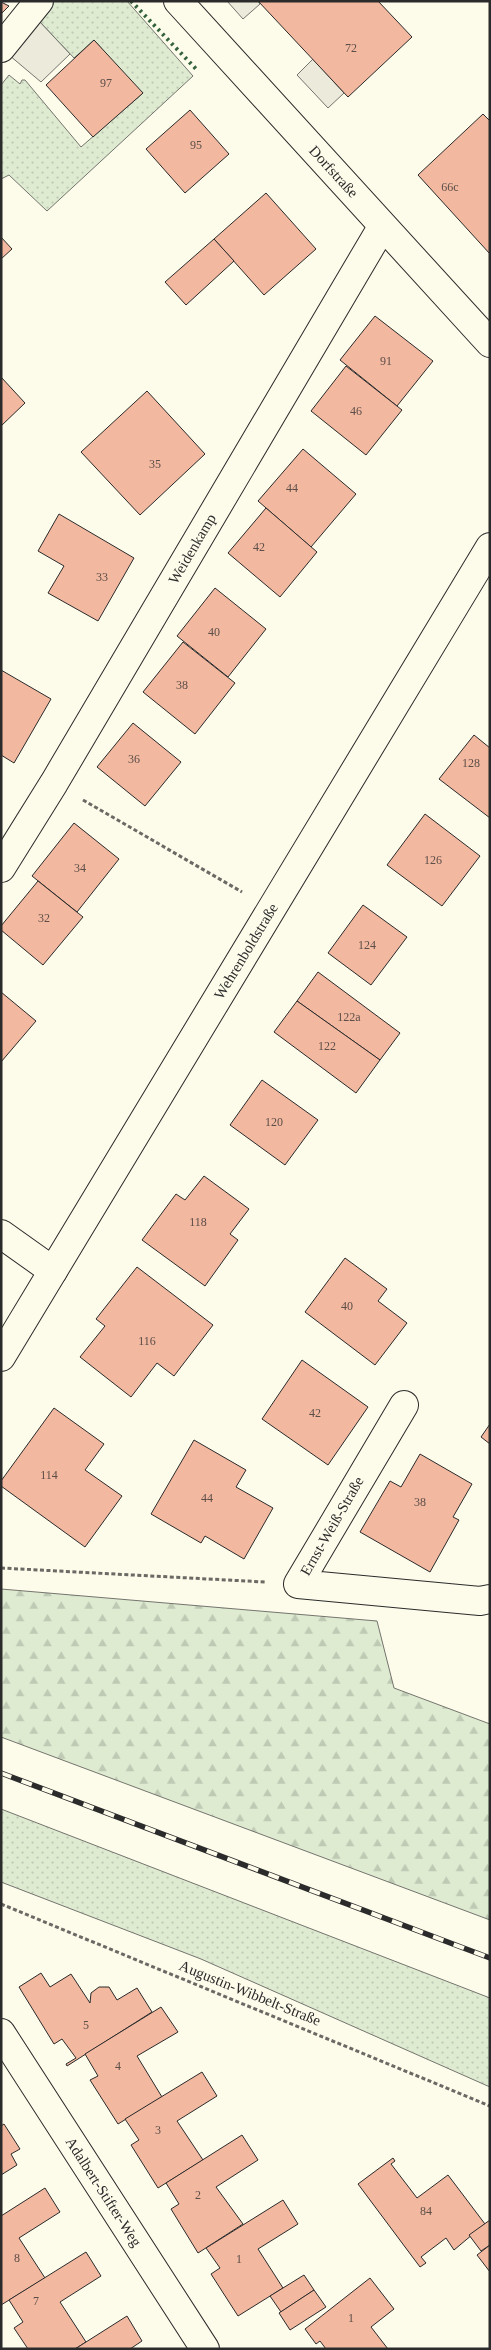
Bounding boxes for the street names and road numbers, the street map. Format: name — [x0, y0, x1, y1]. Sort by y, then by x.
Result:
street label: Dorfstraße — [306, 143, 361, 201]
street label: Weidenkamp — [165, 511, 219, 587]
street label: Wehrenboldstraße — [211, 900, 281, 1002]
street label: Ernst-Weiß-Straße — [297, 1474, 367, 1578]
street label: Augustin-Wibbelt-Straße — [177, 1957, 323, 2029]
street label: Adalbert-Stifter-Weg — [62, 2134, 145, 2250]

